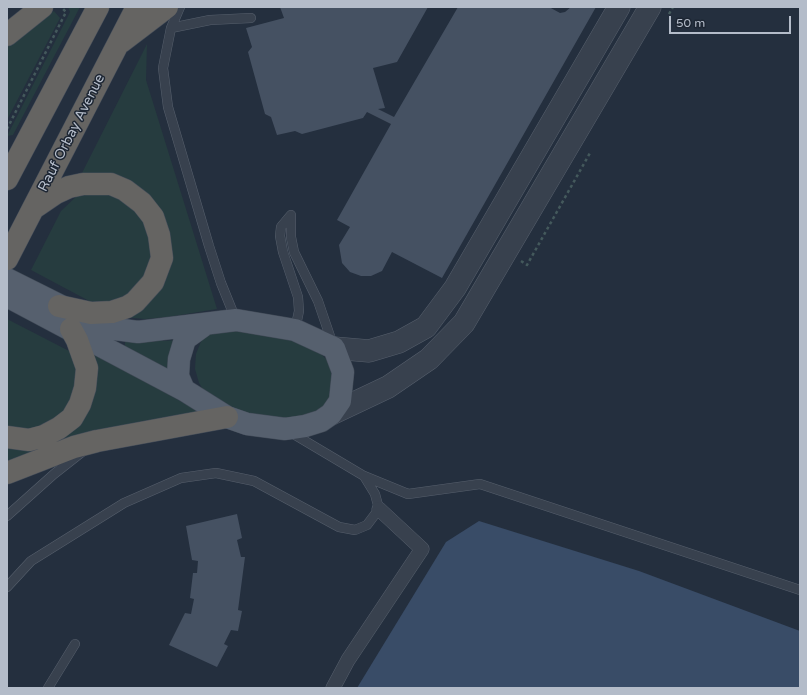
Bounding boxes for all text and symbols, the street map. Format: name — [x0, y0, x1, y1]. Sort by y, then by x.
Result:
scale bar — [671, 8, 793, 34]
text: 50 m — [676, 16, 705, 30]
street label: Rauf Orbay Avenue — [35, 71, 109, 195]

